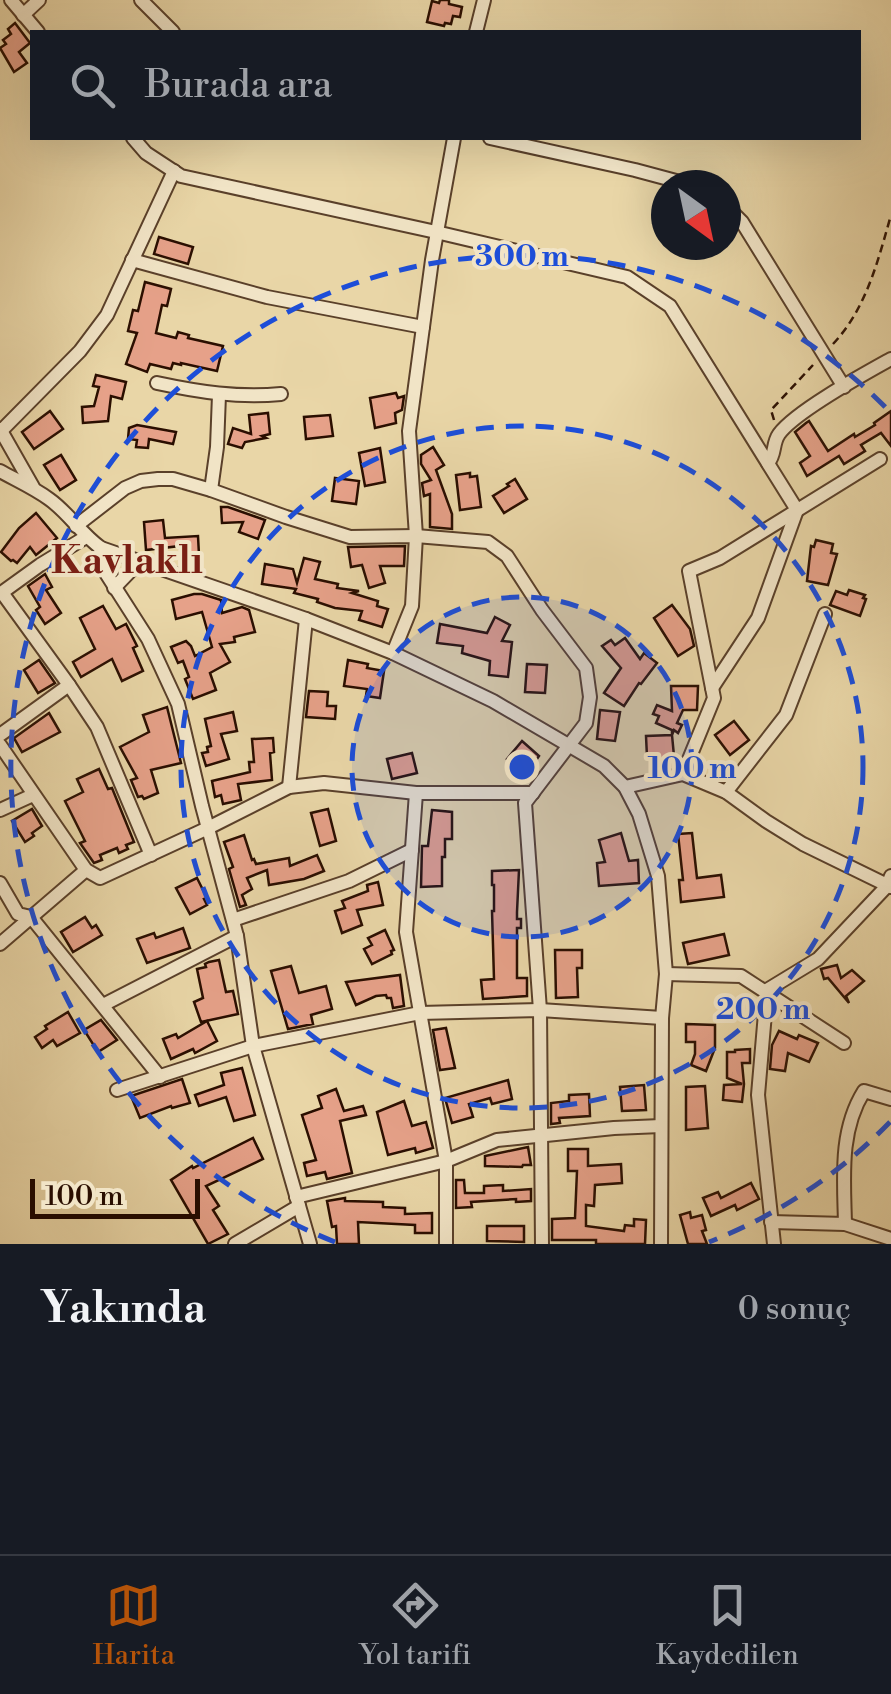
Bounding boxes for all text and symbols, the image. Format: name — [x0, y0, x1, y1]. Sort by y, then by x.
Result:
search box — [30, 30, 861, 140]
icon: search — [65, 58, 120, 113]
text: Burada ara — [145, 62, 332, 109]
north arrow — [651, 170, 741, 260]
text: 300 m — [475, 238, 569, 276]
district label: Kavlaklı — [51, 538, 203, 585]
centre of rings — [504, 749, 540, 785]
text: 100 m — [647, 750, 737, 788]
text: 200 m — [716, 991, 810, 1029]
scale bar — [30, 1174, 200, 1218]
text: 100 m — [45, 1179, 124, 1214]
text: Yakında — [40, 1283, 206, 1336]
text: 0 sonuç — [738, 1289, 851, 1329]
tab: Harita — [92, 1578, 175, 1673]
tab: Yol tarifi — [360, 1578, 471, 1673]
tab: Kaydedilen — [656, 1578, 799, 1673]

